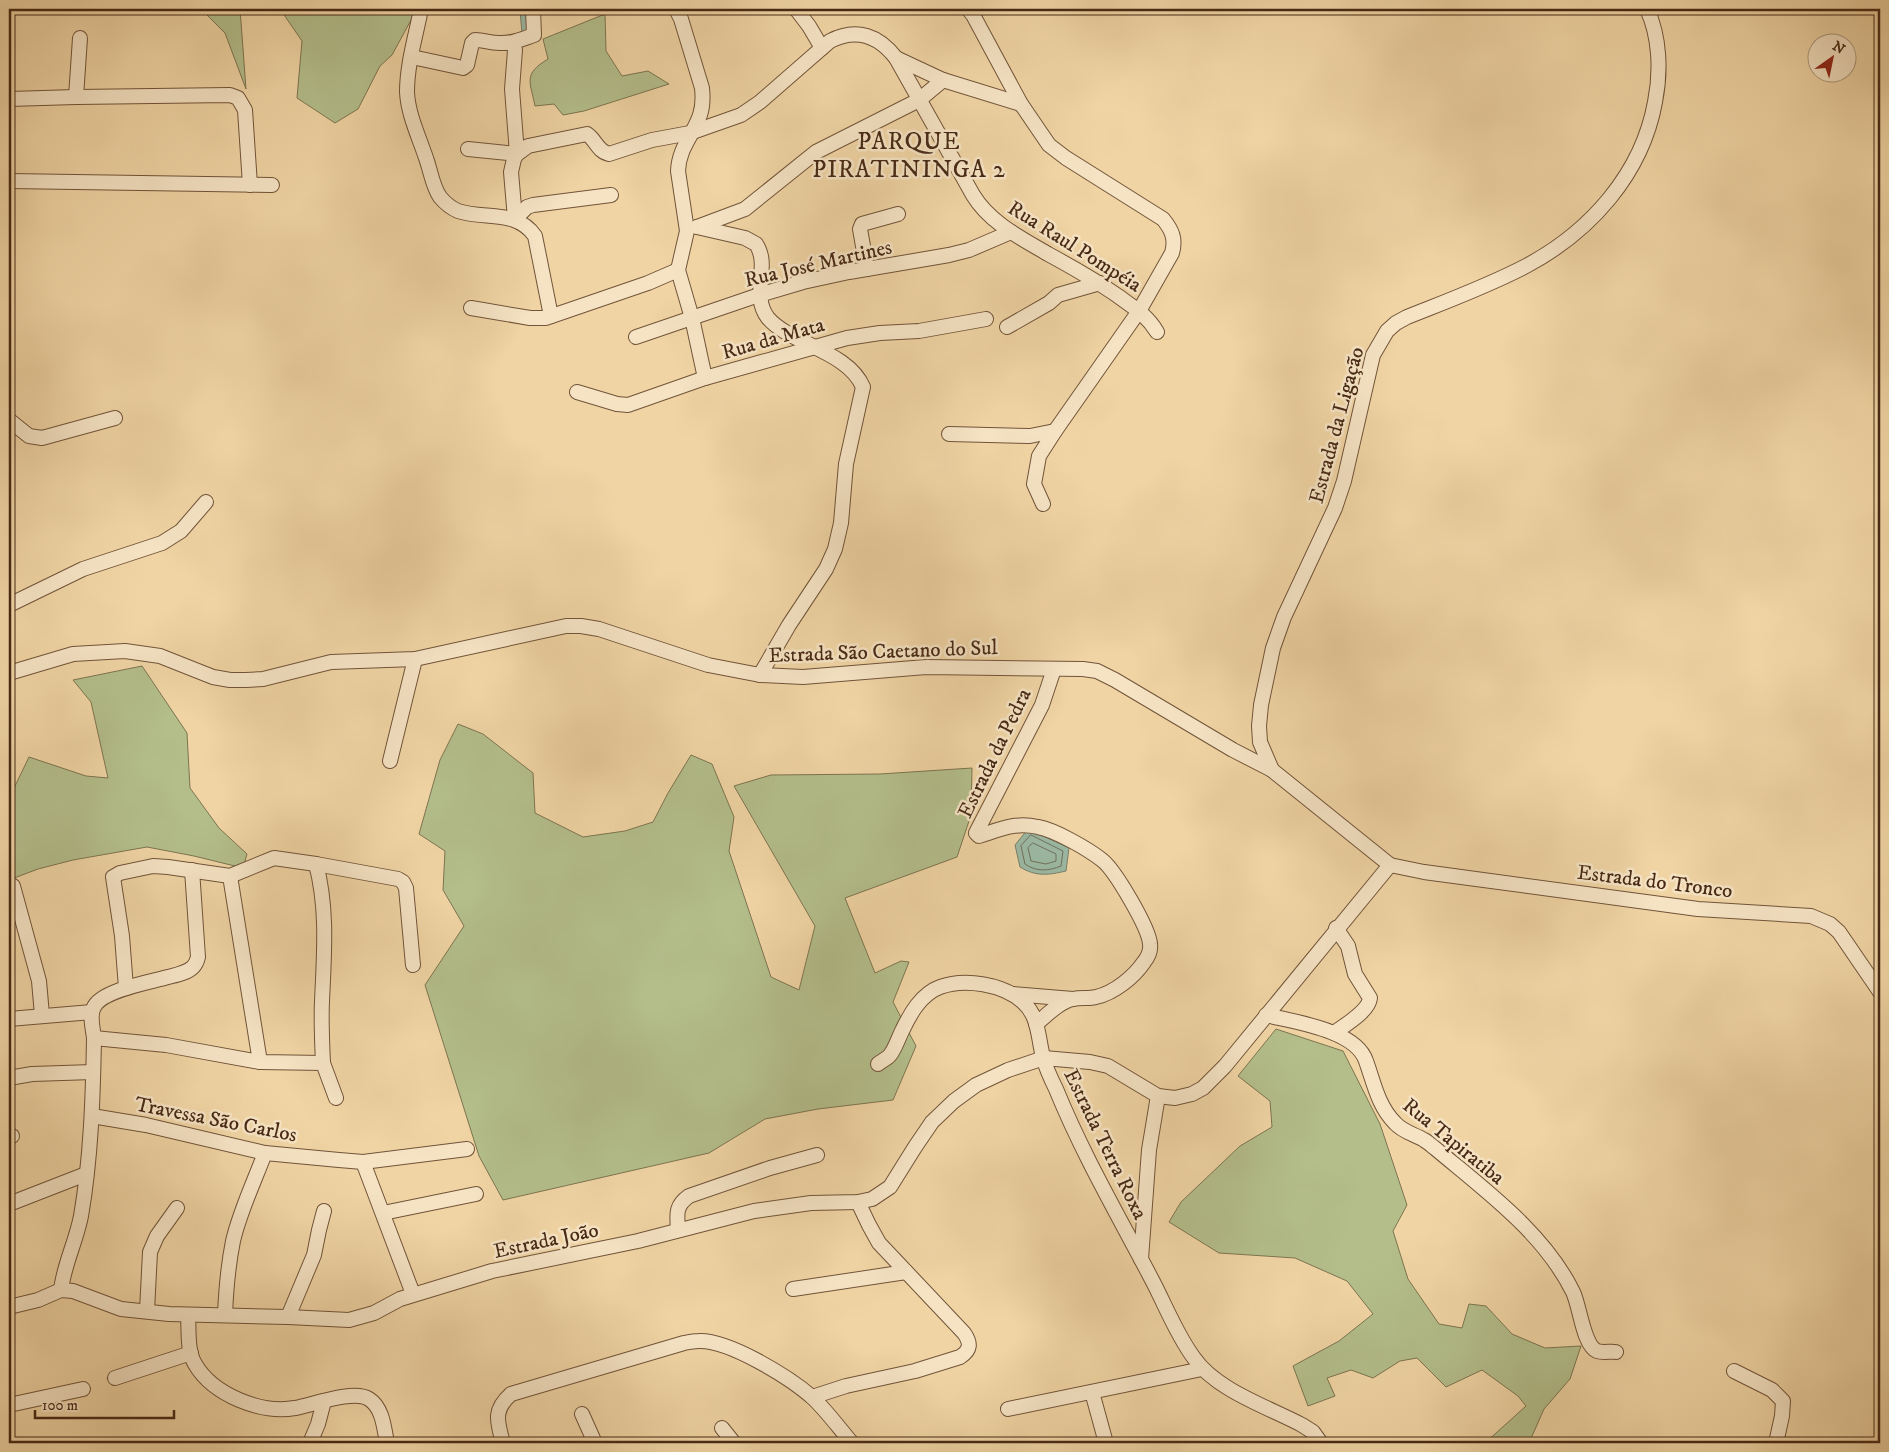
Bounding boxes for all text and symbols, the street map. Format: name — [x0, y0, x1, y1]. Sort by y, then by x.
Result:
north arrow — [1806, 32, 1856, 82]
text: N — [1829, 37, 1849, 59]
district label: PARQUE PIRATININGA 2 — [812, 127, 1006, 185]
street label: Rua Raul Pompéia — [1003, 195, 1146, 298]
street label: Rua José Martines — [742, 234, 895, 294]
street label: Rua da Mata — [719, 312, 827, 366]
street label: Estrada da Ligação — [1304, 344, 1370, 506]
street label: Estrada São Caetano do Sul — [768, 635, 999, 669]
street label: Estrada da Pedra — [952, 684, 1038, 822]
street label: Estrada do Tronco — [1576, 860, 1734, 904]
street label: Estrada Terra Roxa — [1057, 1065, 1153, 1224]
street label: Travessa São Carlos — [133, 1092, 299, 1148]
street label: Rua Tapiratiba — [1397, 1093, 1510, 1191]
street label: Estrada João — [491, 1217, 601, 1265]
scale bar — [35, 1387, 174, 1419]
text: 100 m — [42, 1396, 78, 1415]

